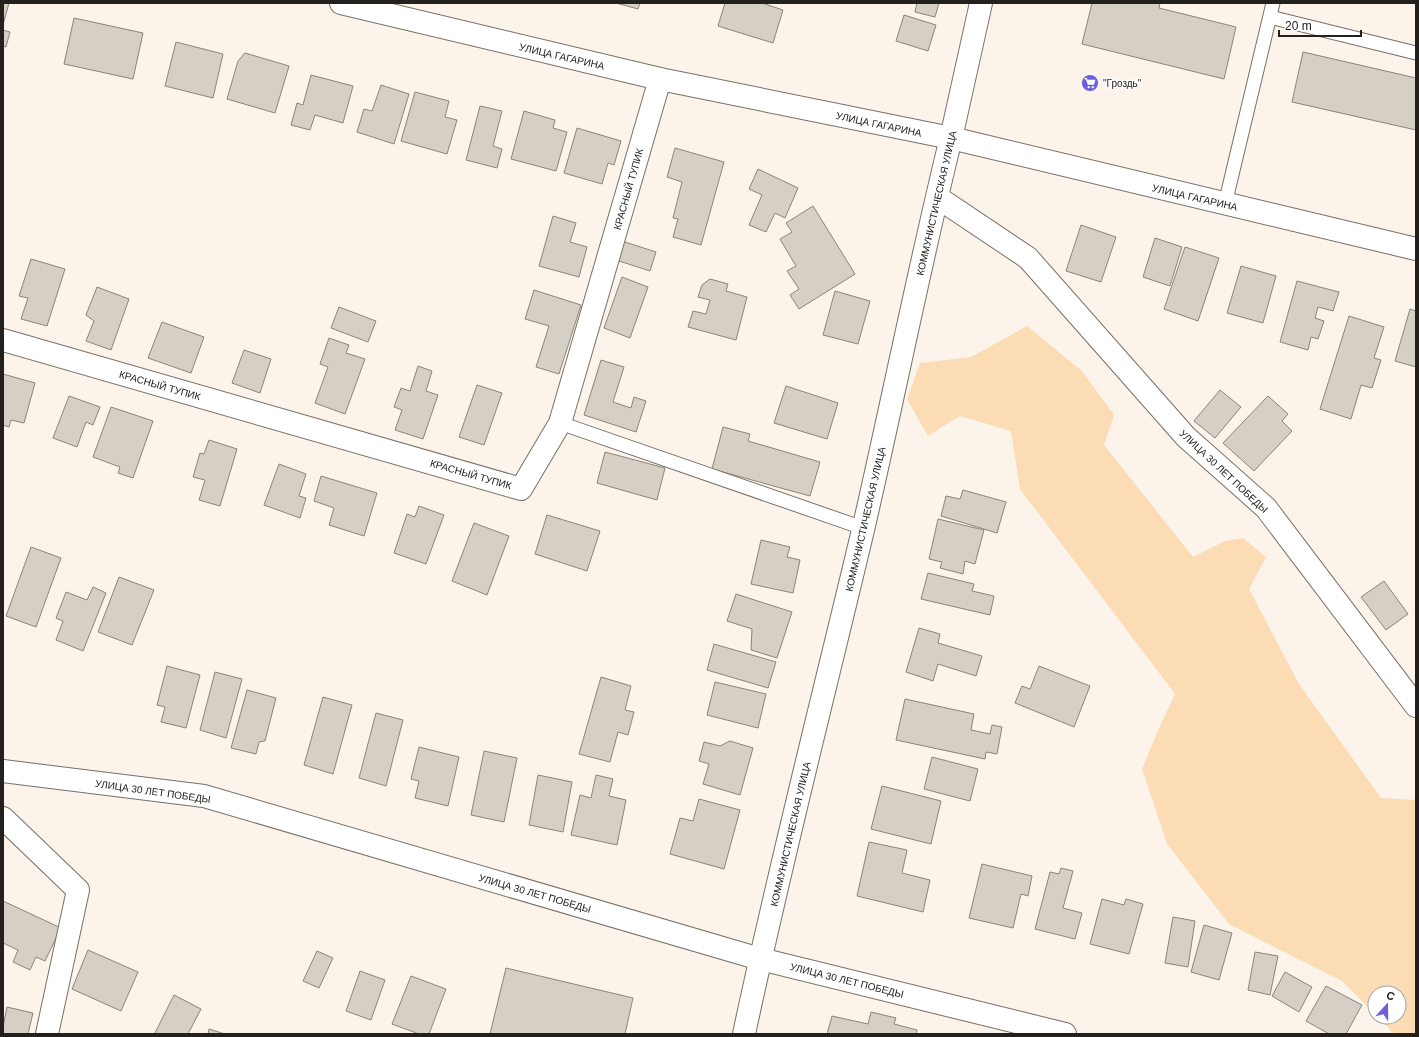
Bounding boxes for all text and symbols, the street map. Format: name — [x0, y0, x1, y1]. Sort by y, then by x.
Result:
scale bar — [1279, 12, 1361, 38]
text: 20 m — [1285, 19, 1312, 33]
street label: УЛИЦА ГАГАРИНА — [518, 41, 606, 72]
supermarket icon: "Гроздь" — [1080, 73, 1100, 93]
place label: "Гроздь" — [1103, 78, 1142, 89]
street label: УЛИЦА ГАГАРИНА — [835, 110, 923, 139]
street label: КОММУНИСТИЧЕСКАЯ УЛИЦА — [914, 129, 959, 276]
street label: КРАСНЫЙ ТУПИК — [611, 147, 645, 231]
street label: УЛИЦА ГАГАРИНА — [1151, 182, 1239, 213]
street label: КРАСНЫЙ ТУПИК — [118, 368, 202, 402]
street label: УЛИЦА 30 ЛЕТ ПОБЕДЫ — [1177, 428, 1270, 515]
street label: КОММУНИСТИЧЕСКАЯ УЛИЦА — [843, 445, 888, 592]
street label: КРАСНЫЙ ТУПИК — [429, 457, 513, 491]
street label: КОММУНИСТИЧЕСКАЯ УЛИЦА — [768, 760, 813, 907]
street label: УЛИЦА 30 ЛЕТ ПОБЕДЫ — [94, 778, 212, 805]
street label: УЛИЦА 30 ЛЕТ ПОБЕДЫ — [477, 872, 592, 915]
street label: УЛИЦА 30 ЛЕТ ПОБЕДЫ — [789, 961, 905, 1000]
north arrow — [1367, 985, 1407, 1025]
text: С — [1385, 989, 1396, 1003]

